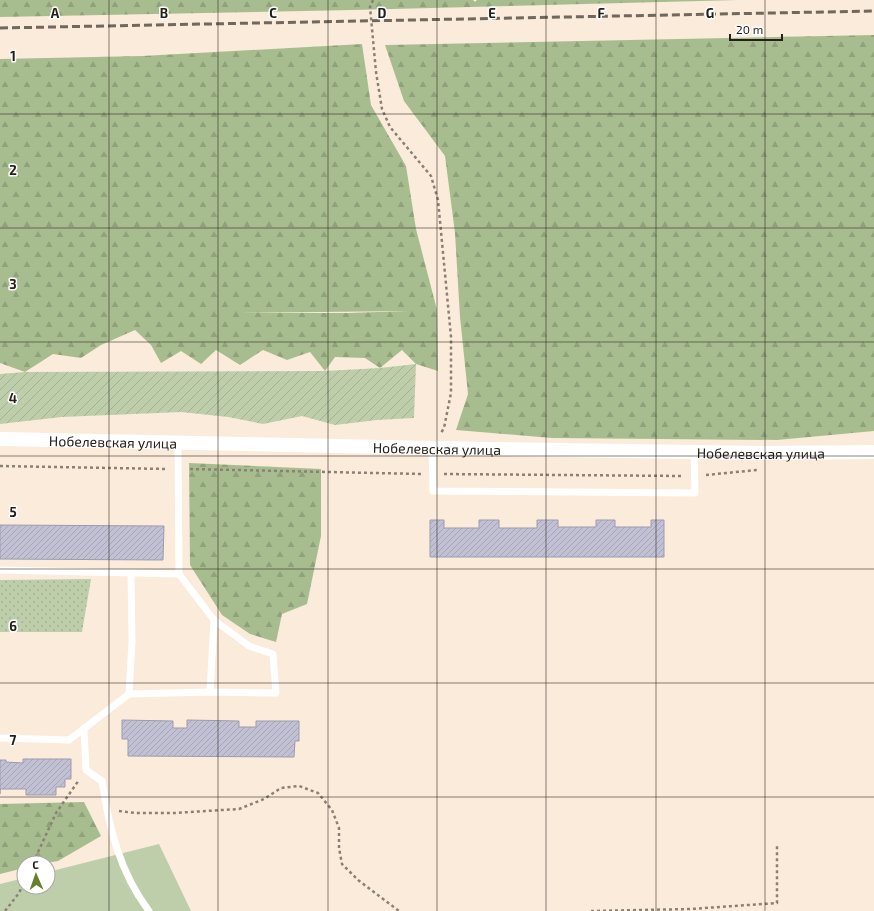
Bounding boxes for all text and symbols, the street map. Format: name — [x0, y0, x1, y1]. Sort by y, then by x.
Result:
text: A — [51, 5, 60, 21]
text: B — [160, 5, 168, 21]
text: C — [269, 5, 277, 21]
text: D — [378, 5, 387, 21]
text: E — [488, 5, 496, 21]
text: F — [597, 5, 605, 21]
text: G — [706, 5, 714, 21]
scale bar — [730, 16, 782, 42]
text: 20 m — [736, 22, 763, 36]
text: 1 — [10, 48, 16, 64]
text: 2 — [9, 162, 17, 178]
text: 3 — [9, 276, 17, 292]
text: 4 — [9, 390, 17, 406]
street label: Нобелевская улица — [49, 432, 177, 451]
street label: Нобелевская улица — [373, 438, 501, 458]
street label: Нобелевская улица — [697, 444, 825, 462]
text: 5 — [9, 504, 17, 520]
text: 6 — [9, 618, 17, 634]
text: 7 — [10, 732, 17, 748]
north arrow — [16, 855, 56, 895]
text: С — [32, 858, 40, 871]

